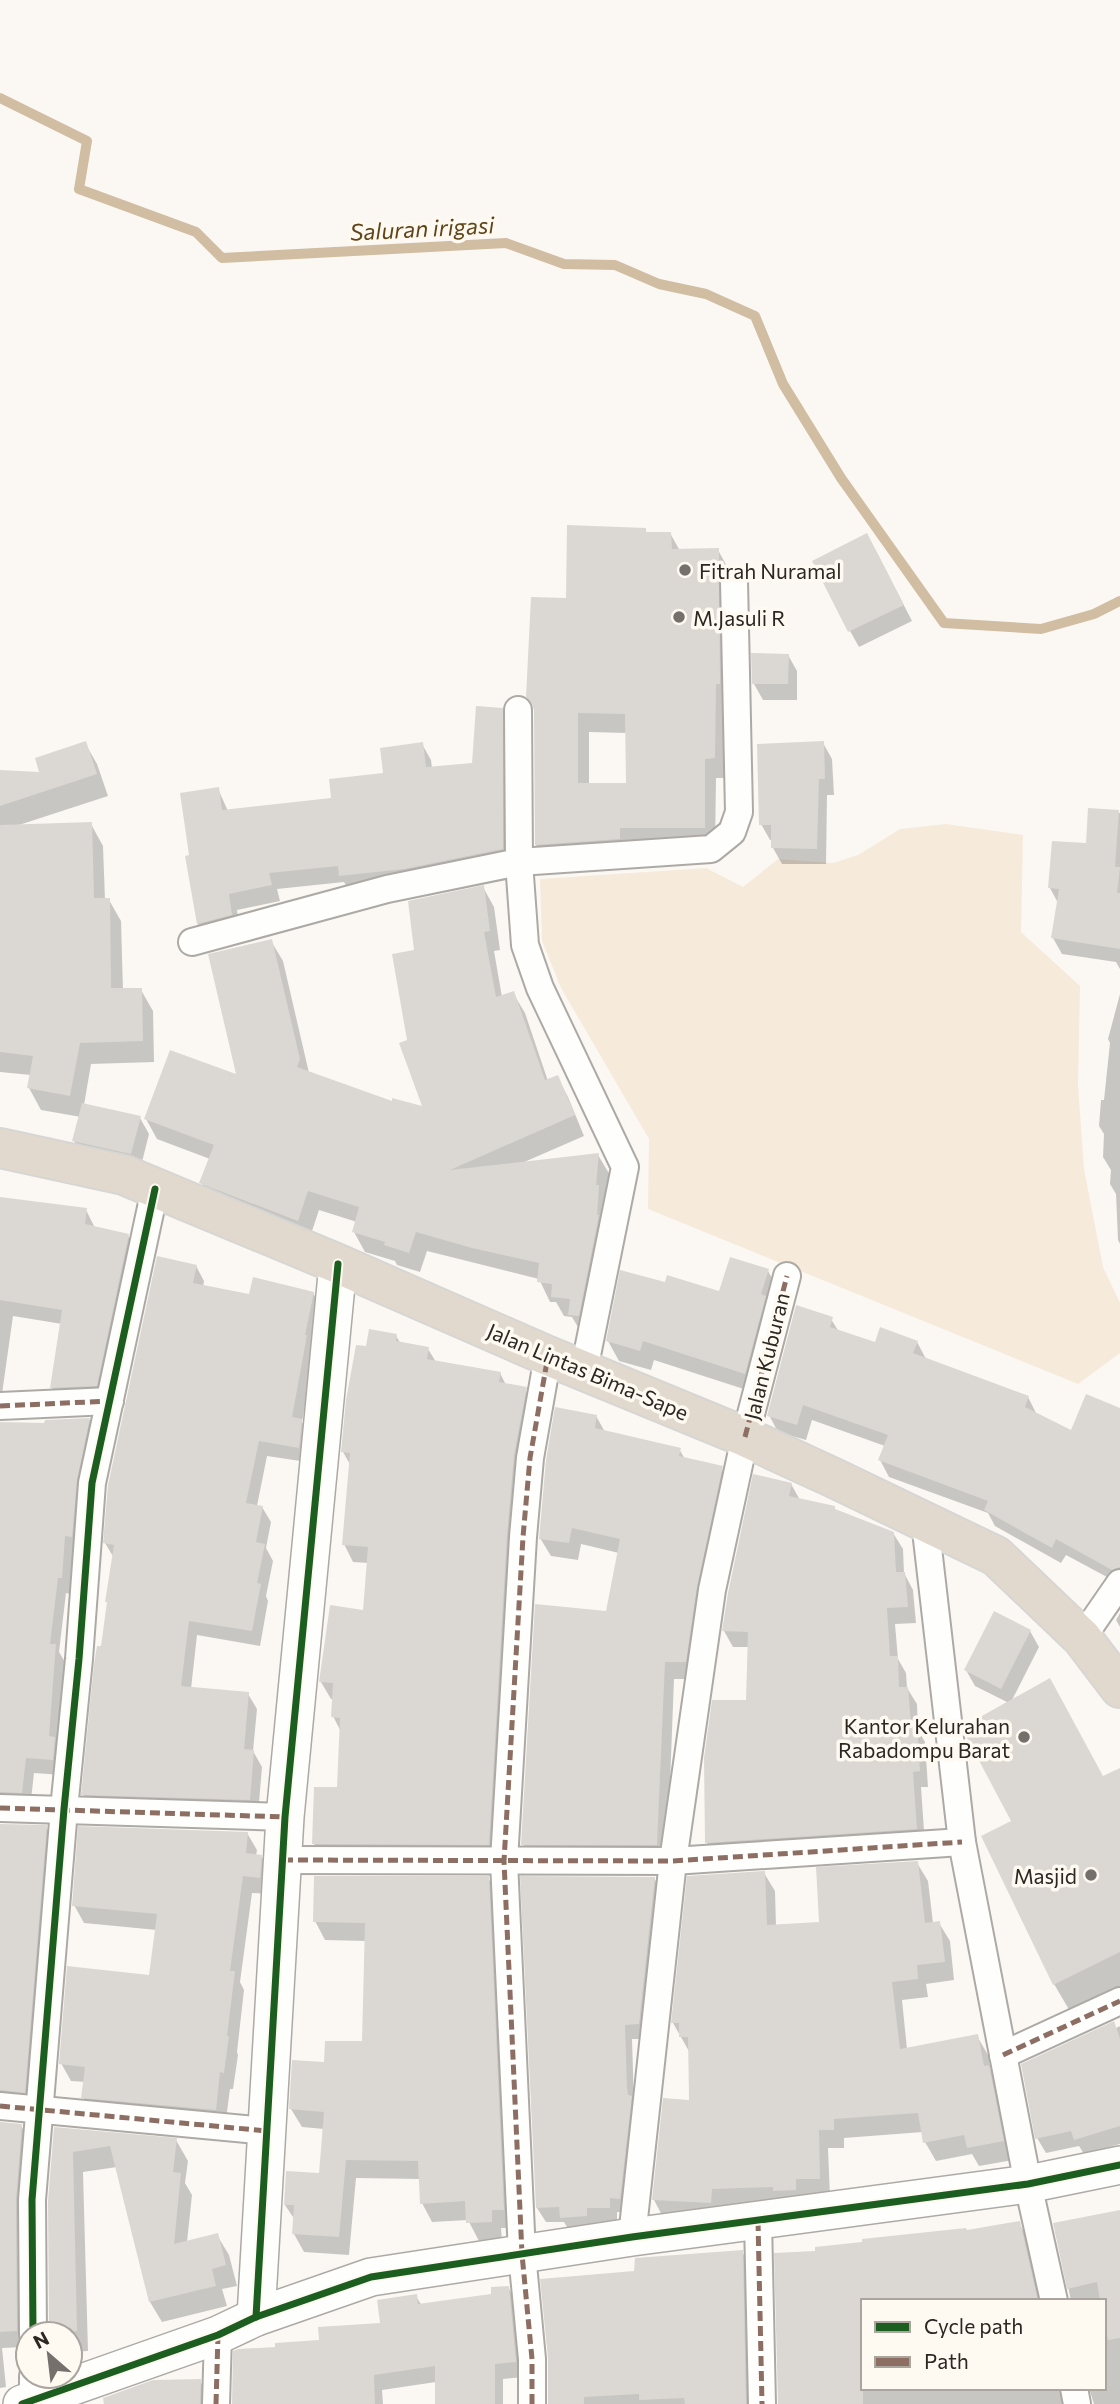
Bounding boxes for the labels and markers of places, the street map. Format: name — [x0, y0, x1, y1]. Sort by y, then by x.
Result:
place label: Fitrah Nuramal — [699, 558, 842, 583]
marker: Fitrah Nuramal — [677, 562, 693, 578]
place label: M.Jasuli R — [693, 605, 785, 630]
marker: M.Jasuli R — [671, 609, 687, 625]
place label: Kantor Kelurahan Rabadompu Barat — [838, 1713, 1010, 1762]
marker: Kantor Kelurahan Rabadompu Barat — [1016, 1729, 1032, 1745]
place label: Masjid — [1014, 1863, 1077, 1888]
marker: Masjid — [1083, 1867, 1099, 1883]

